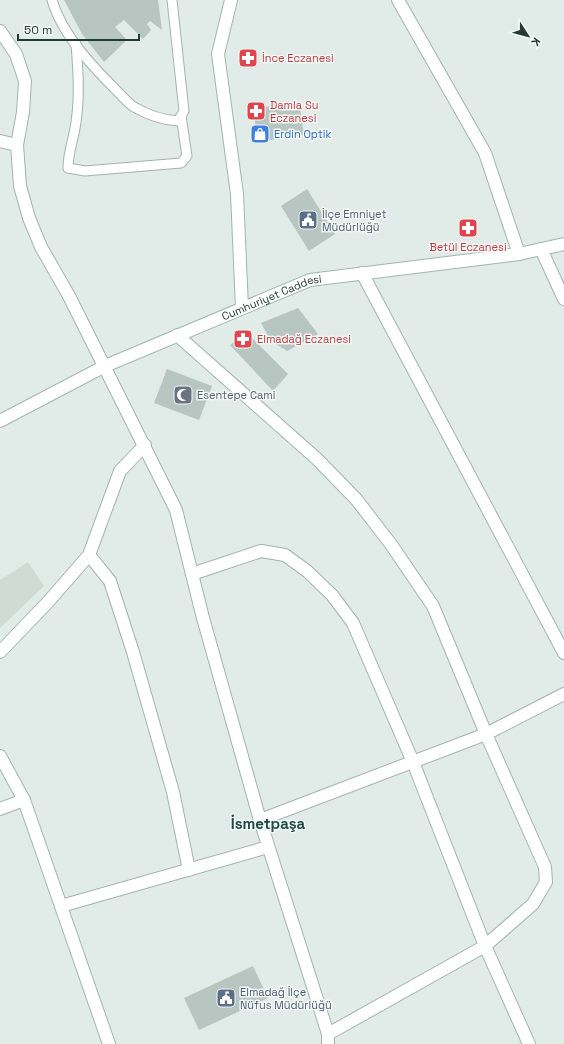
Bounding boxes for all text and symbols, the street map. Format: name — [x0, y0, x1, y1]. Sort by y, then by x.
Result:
scale bar — [18, 16, 139, 42]
north arrow — [508, 16, 548, 56]
text: 50 m — [24, 22, 52, 38]
text: K — [528, 35, 544, 49]
pharmacy icon: İnce Eczanesi — [237, 47, 259, 69]
place label: İnce Eczanesi — [262, 51, 334, 65]
place label: Damla Su Eczanesi — [270, 98, 318, 125]
pharmacy icon: Damla Su Eczanesi — [245, 100, 267, 122]
shop icon: Erdin Optik — [249, 123, 271, 145]
place label: Erdin Optik — [274, 127, 331, 141]
place label: İlçe Emniyet Müdürlüğü — [322, 207, 386, 234]
public building icon: İlçe Emniyet Müdürlüğü — [297, 209, 319, 231]
pharmacy icon: Betül Eczanesi — [457, 217, 479, 239]
place label: Betül Eczanesi — [429, 240, 507, 254]
street label: Cumhuriyet Caddesi — [219, 272, 323, 323]
pharmacy icon: Elmadağ Eczanesi — [232, 328, 254, 350]
place label: Elmadağ Eczanesi — [257, 332, 351, 346]
mosque icon: Esentepe Cami — [172, 384, 194, 406]
place label: Esentepe Cami — [197, 388, 276, 402]
district label: İsmetpaşa — [231, 814, 306, 833]
place label: Elmadağ İlçe Nüfus Müdürlüğü — [240, 985, 332, 1012]
public building icon: Elmadağ İlçe Nüfus Müdürlüğü — [215, 987, 237, 1009]

